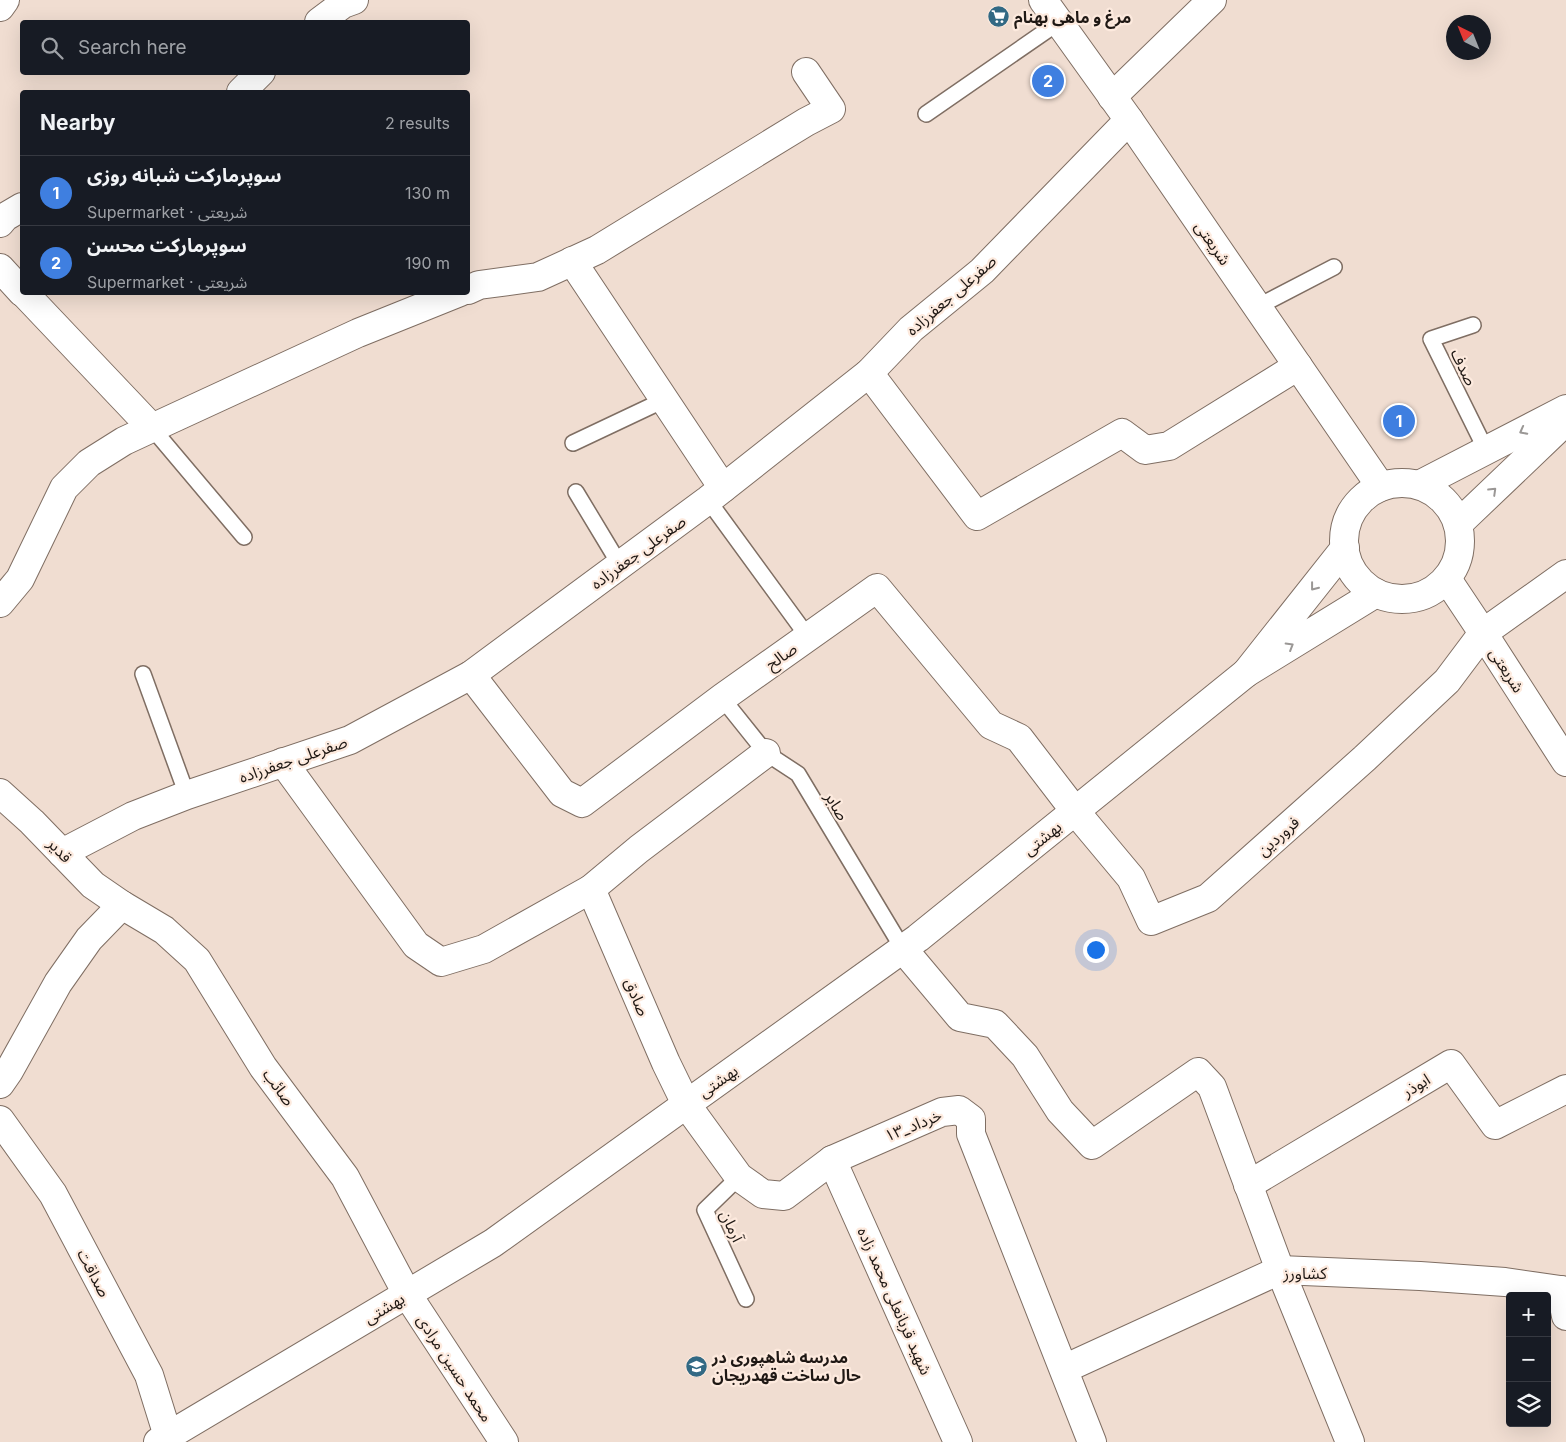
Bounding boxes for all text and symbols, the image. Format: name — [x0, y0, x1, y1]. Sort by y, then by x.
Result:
supermarket icon: مرغ و ماهی بهنام — [986, 5, 1010, 29]
place label: مرغ و ماهی بهنام — [1014, 7, 1131, 29]
north arrow — [1446, 15, 1491, 60]
search box — [20, 20, 470, 75]
icon: search — [38, 34, 66, 62]
text: Search here — [78, 36, 187, 59]
pin: 2 — [1032, 62, 1064, 100]
text: Nearby — [40, 110, 115, 135]
text: 2 results — [385, 113, 450, 133]
text: سوپرمارکت شبانه روزی — [87, 164, 282, 187]
text: 1 — [53, 183, 59, 203]
text: 130 m — [405, 183, 450, 203]
text: Supermarket · شریعتی — [87, 202, 247, 222]
street label: شریعتی — [1191, 217, 1235, 269]
text: سوپرمارکت محسن — [87, 234, 247, 257]
street label: صفرعلی جعفرزاده — [902, 250, 1000, 340]
text: 2 — [51, 253, 61, 273]
text: 190 m — [405, 253, 450, 273]
text: Supermarket · شریعتی — [87, 272, 247, 292]
street label: صدف — [1447, 345, 1481, 389]
pin: 1 — [1383, 402, 1415, 440]
one-way arrow — [1519, 425, 1528, 435]
one-way arrow — [1488, 488, 1497, 497]
street label: صفرعلی جعفرزاده — [586, 511, 690, 593]
one-way arrow — [1311, 581, 1320, 590]
street label: صالح — [761, 638, 802, 676]
one-way arrow — [1285, 642, 1294, 652]
street label: شریعتی — [1485, 644, 1529, 696]
street label: صفرعلی جعفرزاده — [236, 731, 350, 787]
street label: صابر — [820, 787, 853, 824]
street label: فروردین — [1253, 812, 1303, 860]
street label: بهشتی — [1019, 816, 1065, 860]
street label: قدیر — [43, 833, 77, 867]
your location — [1083, 937, 1109, 963]
street label: صادق — [620, 975, 654, 1019]
street label: بهشتی — [694, 1060, 742, 1102]
street label: صائب — [259, 1065, 299, 1109]
street label: ابوذر — [1397, 1069, 1434, 1102]
street label: ۱۳_خرداد — [881, 1104, 945, 1146]
street label: آرمان — [716, 1207, 749, 1246]
street label: شهید قربانعلی محمد زاده — [853, 1224, 937, 1378]
street label: صداقت — [73, 1246, 115, 1300]
street label: کشاورز — [1282, 1263, 1327, 1283]
street label: بهشتی — [360, 1288, 408, 1328]
map controls — [1506, 1292, 1551, 1427]
button: + — [1506, 1292, 1551, 1337]
street label: محمد حسین مرادی — [413, 1311, 497, 1425]
button: − — [1506, 1337, 1551, 1382]
place label: مدرسه شاهپوری در حال ساخت قهدریجان — [711, 1347, 861, 1385]
school or university icon: مدرسه شاهپوری در حال ساخت قهدریجان — [684, 1354, 708, 1378]
button: layers — [1506, 1382, 1551, 1427]

